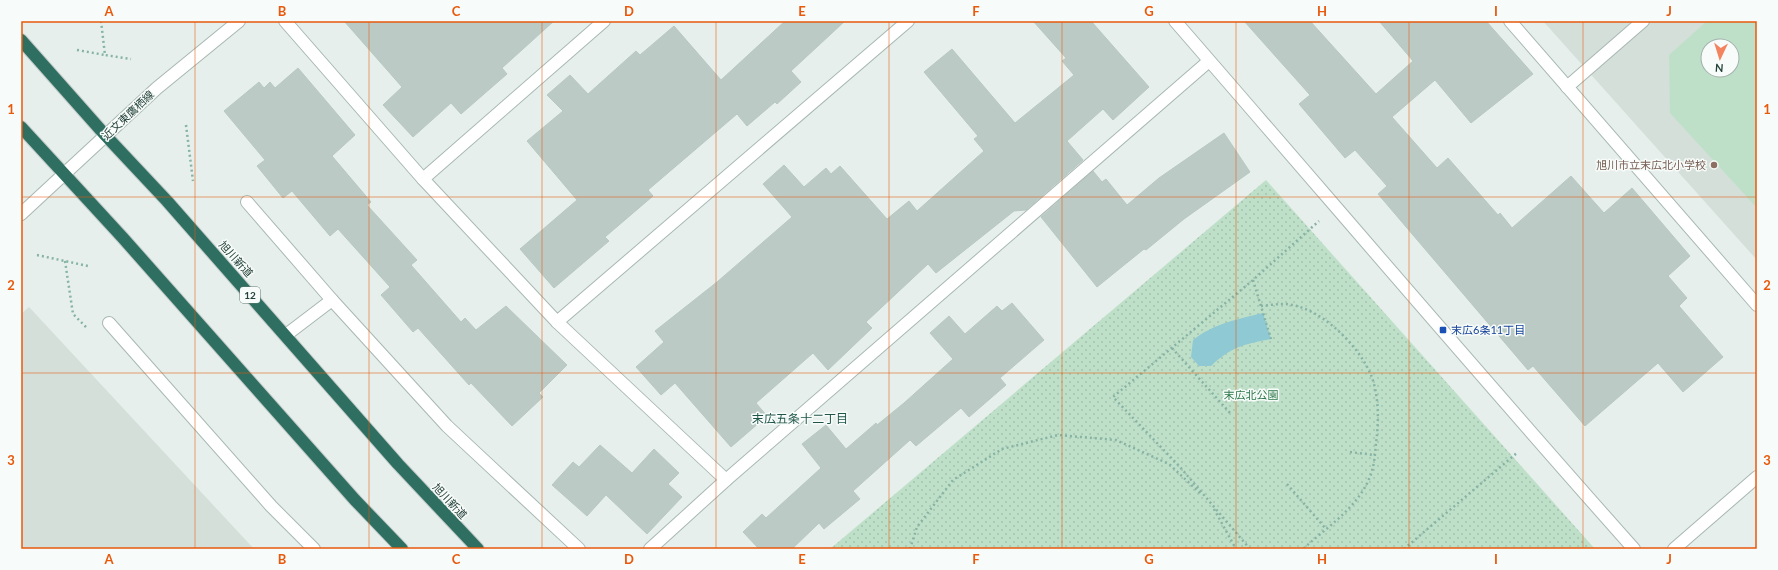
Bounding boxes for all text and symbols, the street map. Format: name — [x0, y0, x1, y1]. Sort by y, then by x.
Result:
text: A — [103, 3, 114, 19]
text: B — [278, 3, 287, 19]
text: C — [452, 3, 461, 19]
text: D — [624, 3, 634, 19]
text: E — [798, 3, 806, 19]
text: F — [972, 3, 980, 19]
text: G — [1144, 3, 1154, 19]
text: H — [1317, 3, 1327, 19]
text: I — [1494, 3, 1498, 19]
text: J — [1666, 3, 1672, 19]
north arrow — [1700, 38, 1740, 78]
text: N — [1715, 62, 1724, 75]
street label: 近文東鷹栖線 — [99, 87, 156, 142]
text: 1 — [7, 101, 15, 117]
text: 1 — [1763, 101, 1771, 117]
place label: 旭川市立末広北小学校 — [1596, 158, 1706, 171]
marker: 旭川市立末広北小学校 — [1709, 160, 1719, 170]
street label: 旭川新道 — [217, 238, 256, 279]
text: 2 — [7, 277, 15, 293]
text: 2 — [1763, 277, 1771, 293]
road number: 12 — [240, 287, 260, 303]
place label: 末広6条11丁目 — [1451, 323, 1525, 336]
marker: 末広6条11丁目 — [1438, 325, 1448, 335]
park label: 末広北公園 — [1224, 388, 1279, 401]
district label: 末広五条十二丁目 — [752, 411, 848, 426]
text: 3 — [7, 452, 15, 468]
text: 3 — [1763, 452, 1771, 468]
street label: 旭川新道 — [431, 480, 470, 521]
text: A — [103, 551, 114, 567]
text: B — [278, 551, 287, 567]
text: C — [452, 551, 461, 567]
text: D — [624, 551, 634, 567]
text: E — [798, 551, 806, 567]
text: F — [972, 551, 980, 567]
text: G — [1144, 551, 1154, 567]
text: H — [1317, 551, 1327, 567]
text: I — [1494, 551, 1498, 567]
text: J — [1666, 551, 1672, 567]

